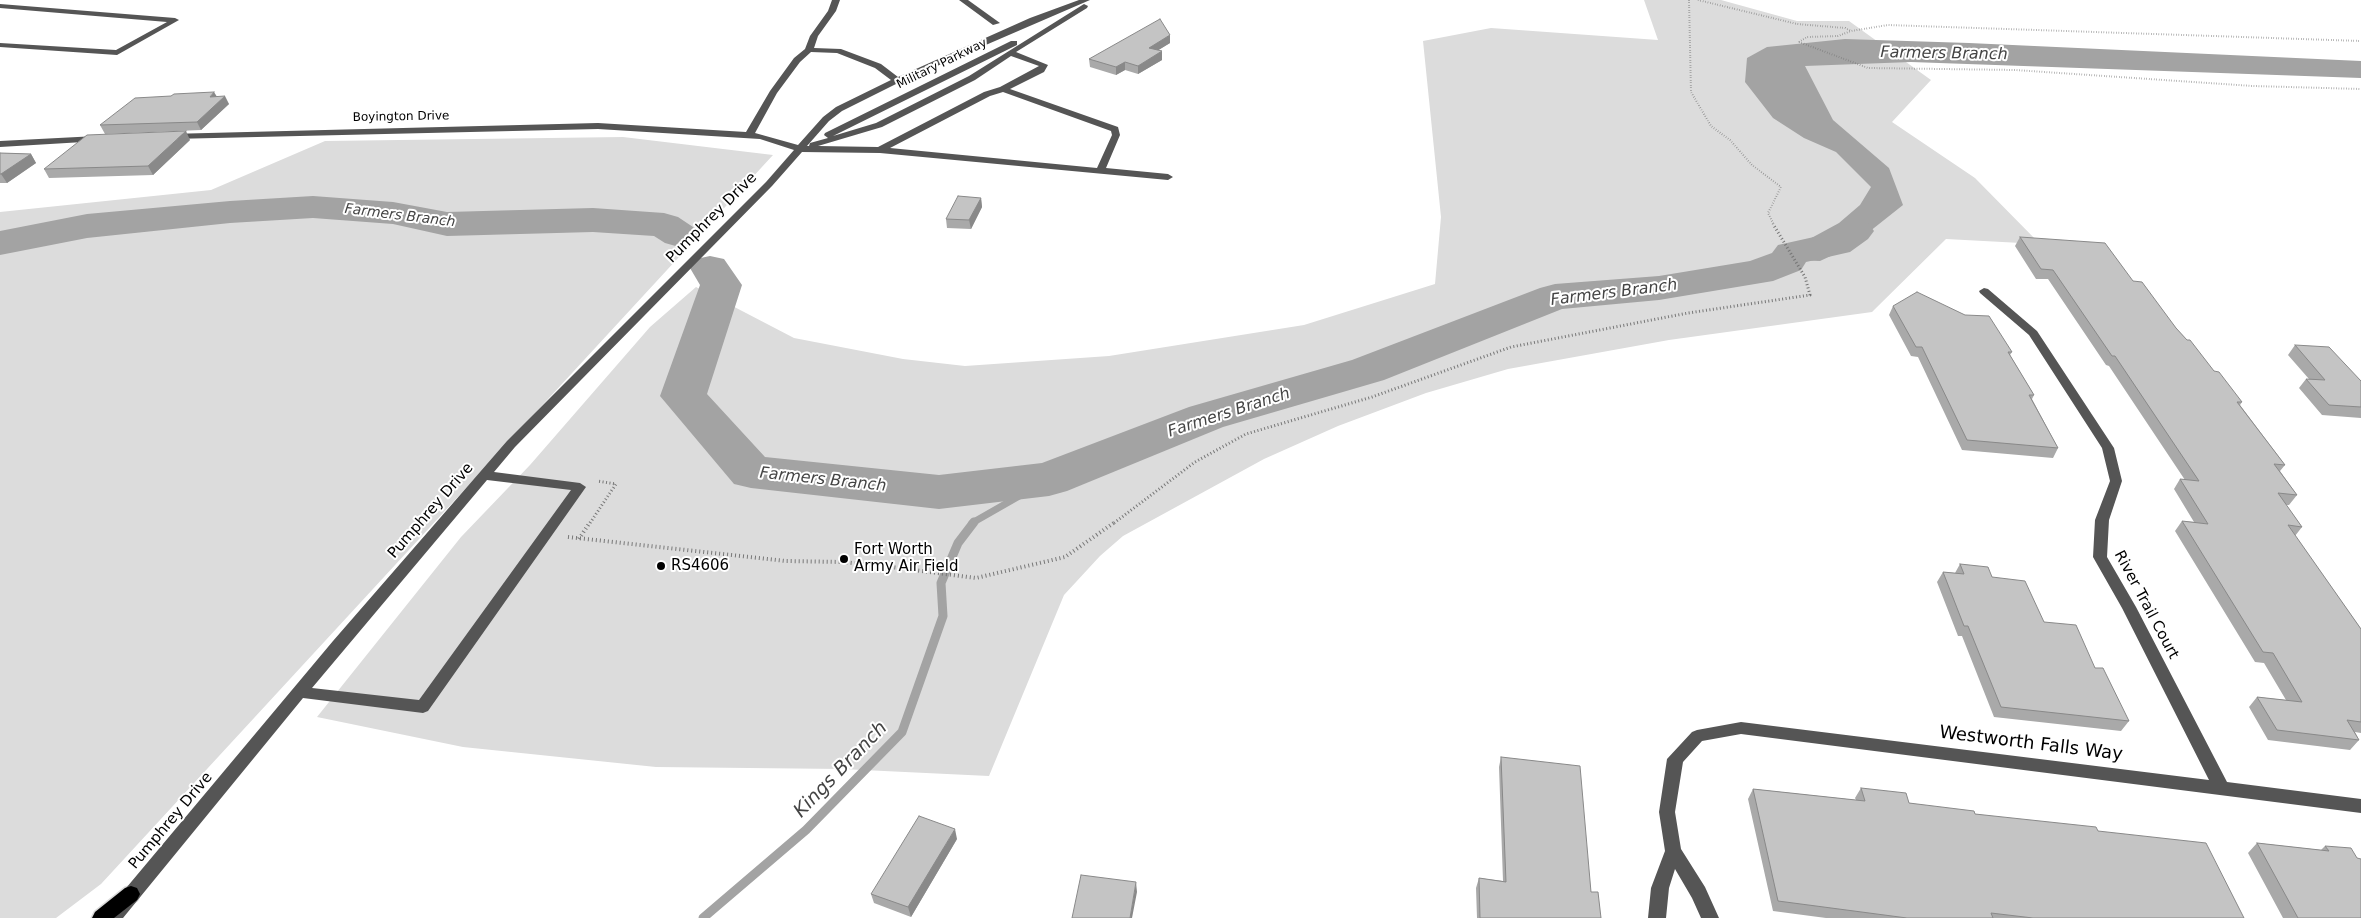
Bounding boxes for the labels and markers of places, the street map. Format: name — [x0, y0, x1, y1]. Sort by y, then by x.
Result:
place label: Fort Worth Army Air Field — [854, 541, 958, 576]
marker: Fort Worth Army Air Field — [838, 553, 850, 565]
place label: RS4606 — [671, 557, 729, 575]
marker: RS4606 — [655, 560, 667, 572]

